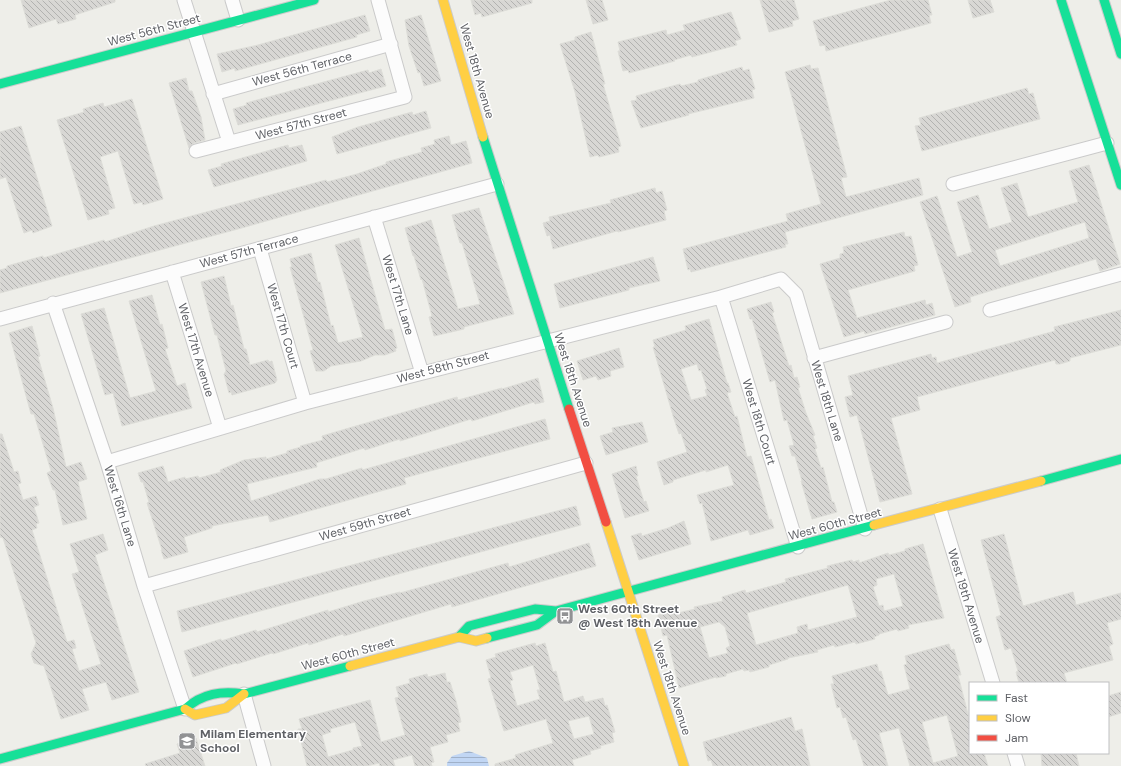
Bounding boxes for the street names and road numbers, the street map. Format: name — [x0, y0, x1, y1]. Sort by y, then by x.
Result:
street label: West 56th Street — [106, 10, 202, 50]
street label: West 18th Avenue — [456, 22, 498, 121]
street label: West 56th Terrace — [250, 48, 354, 90]
street label: West 57th Street — [254, 104, 349, 144]
street label: West 57th Terrace — [198, 230, 300, 272]
street label: West 17th Lane — [378, 253, 418, 337]
street label: West 17th Court — [263, 281, 303, 371]
street label: West 17th Avenue — [174, 301, 218, 399]
street label: West 18th Avenue — [550, 331, 596, 429]
street label: West 58th Street — [395, 347, 491, 387]
street label: West 18th Lane — [807, 359, 847, 444]
street label: West 18th Court — [738, 377, 780, 467]
street label: West 16th Lane — [100, 463, 140, 549]
street label: West 59th Street — [317, 503, 413, 545]
street label: West 60th Street — [787, 504, 884, 544]
street label: West 19th Avenue — [944, 547, 988, 646]
street label: West 60th Street — [300, 634, 397, 674]
street label: West 18th Avenue — [649, 639, 695, 737]

